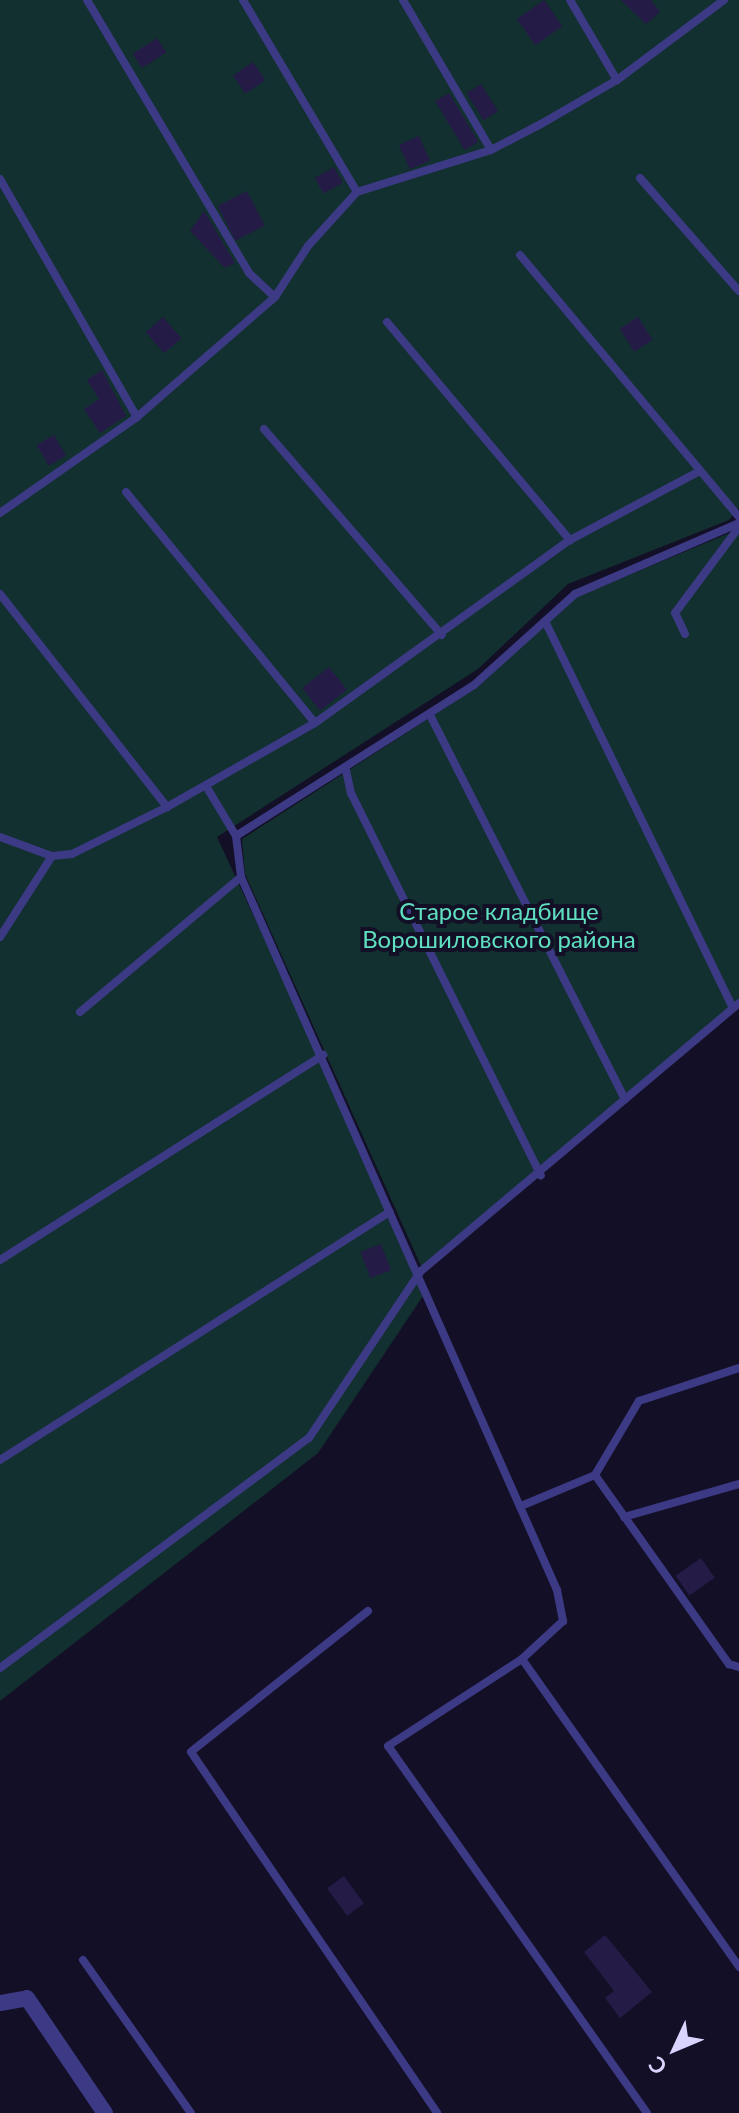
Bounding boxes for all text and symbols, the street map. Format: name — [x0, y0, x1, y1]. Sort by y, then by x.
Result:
park label: Старое кладбище Ворошиловского района — [362, 897, 636, 953]
north arrow — [635, 2009, 715, 2089]
text: С — [643, 2051, 672, 2081]

